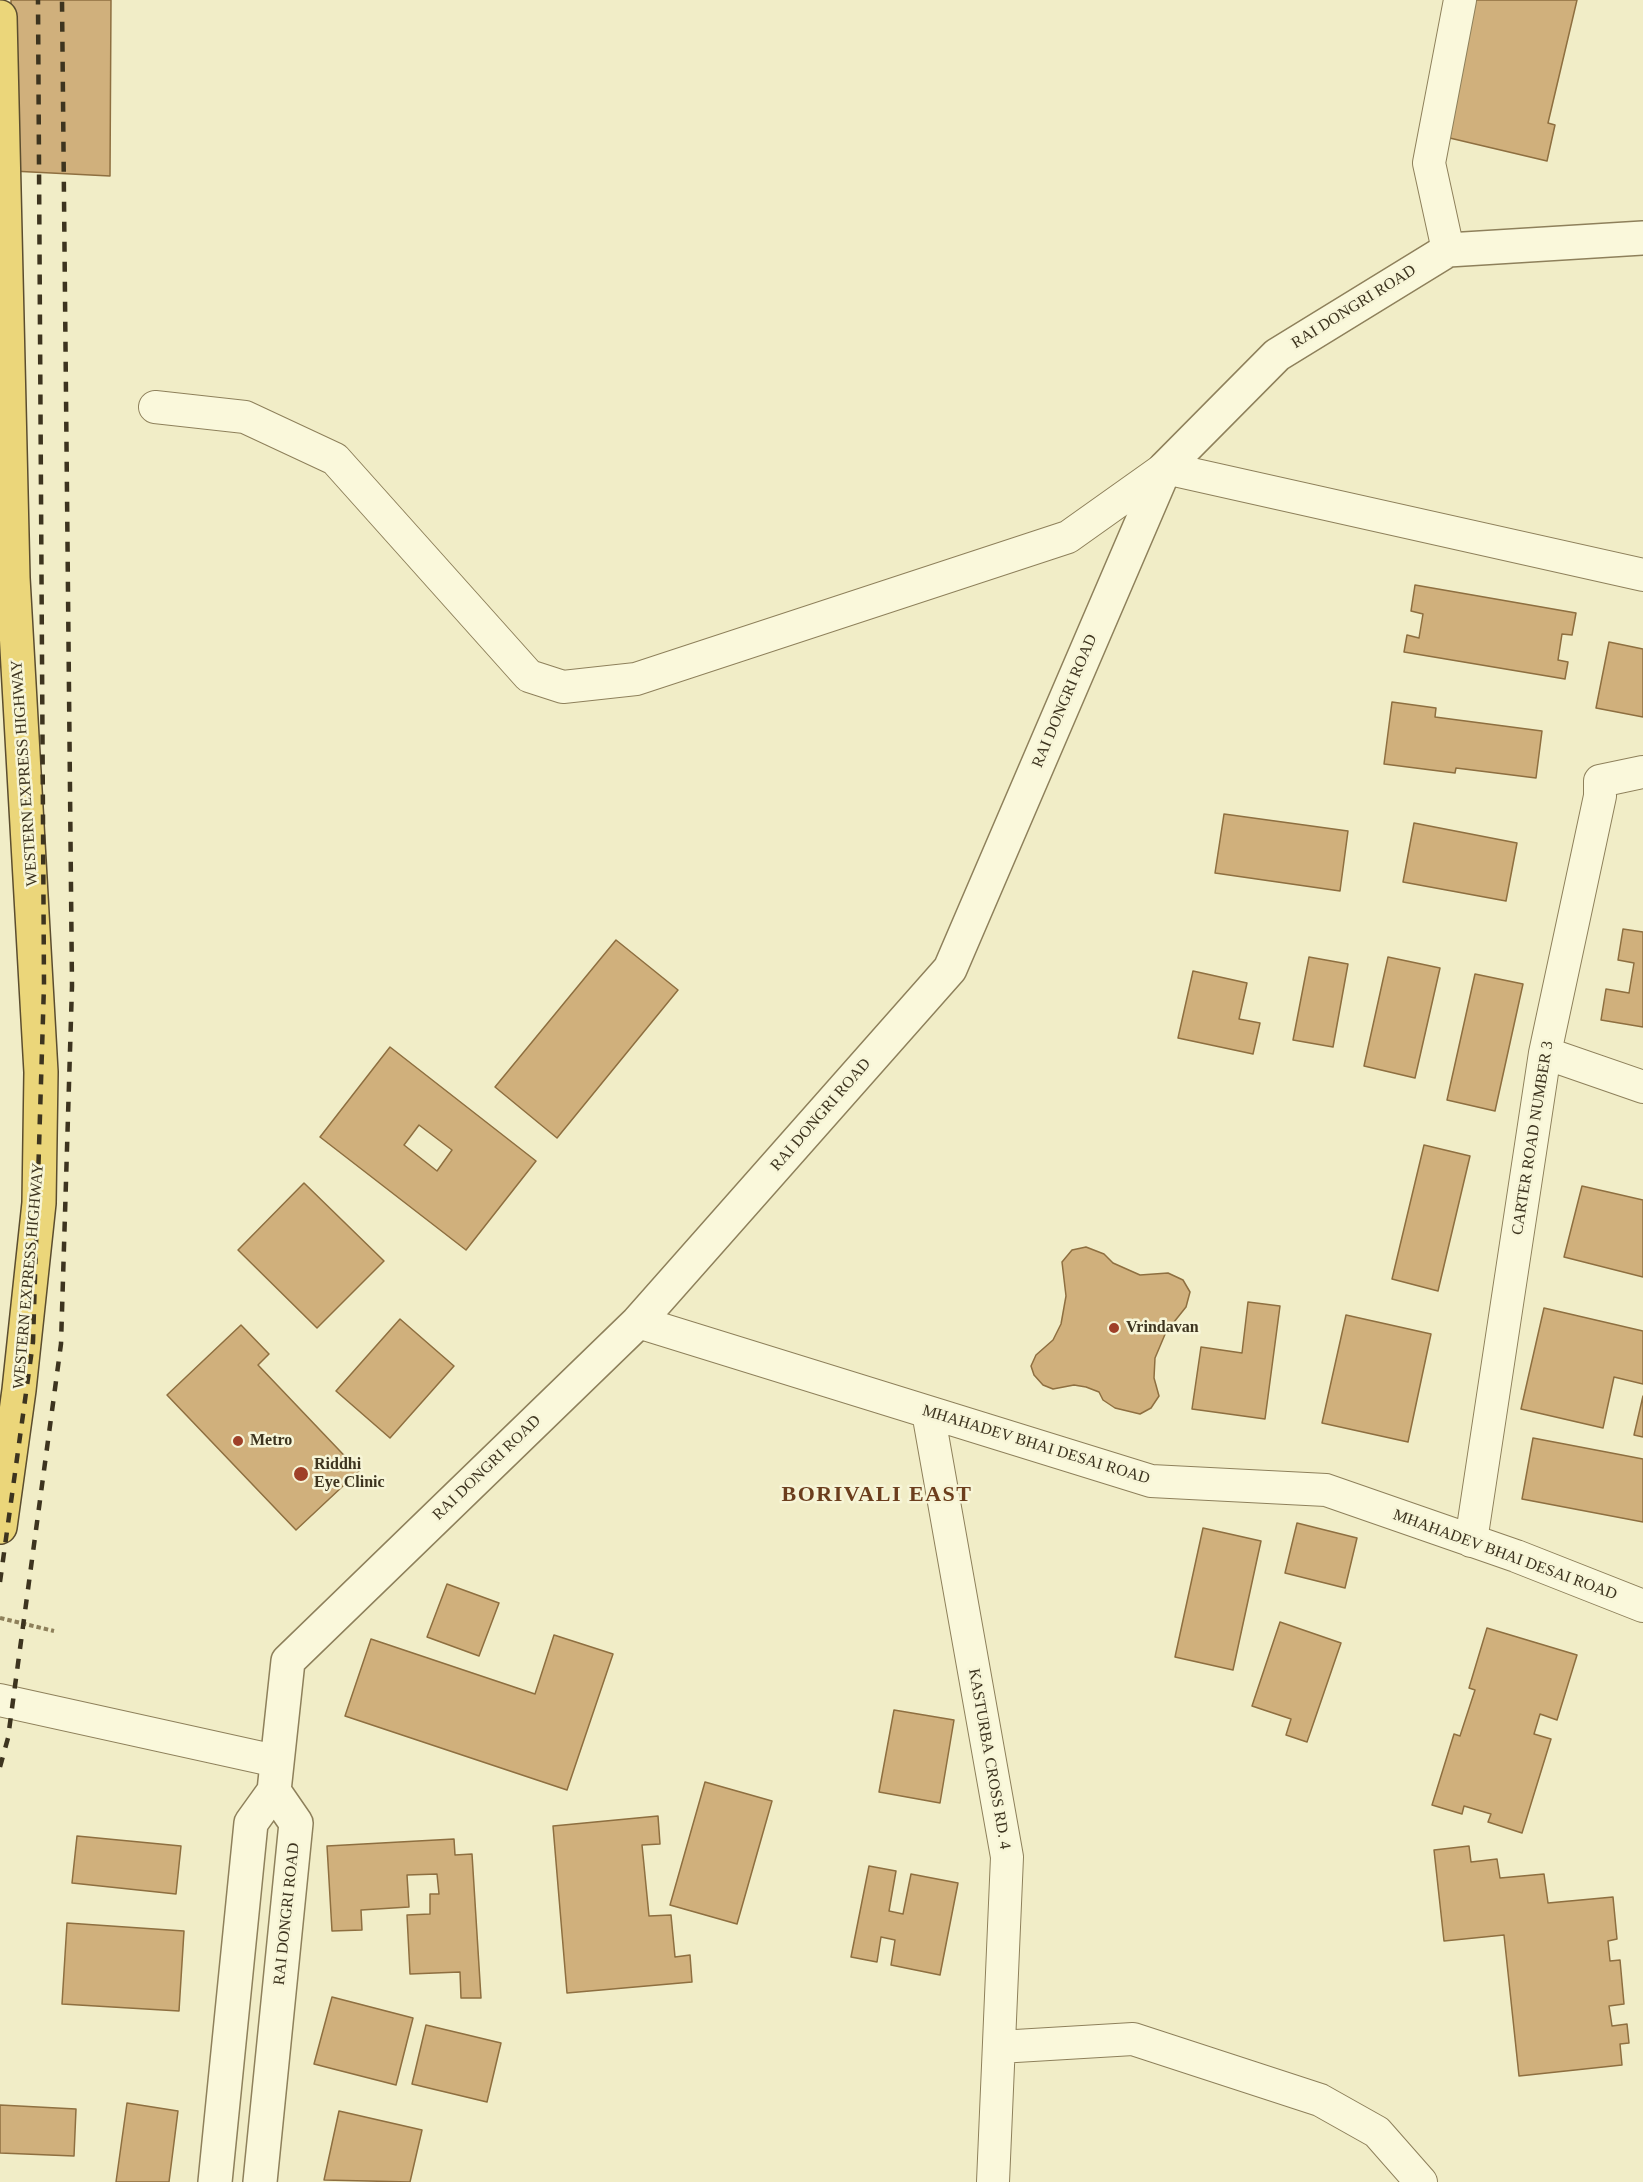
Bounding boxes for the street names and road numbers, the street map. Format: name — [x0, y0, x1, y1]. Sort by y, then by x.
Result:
street label: RAI DONGRI ROAD — [1288, 261, 1420, 353]
street label: RAI DONGRI ROAD — [1028, 631, 1102, 771]
street label: WESTERN EXPRESS HIGHWAY — [8, 659, 42, 887]
street label: CARTER ROAD NUMBER 3 — [1508, 1040, 1558, 1236]
street label: RAI DONGRI ROAD — [767, 1055, 875, 1175]
street label: WESTERN EXPRESS HIGHWAY — [10, 1162, 48, 1390]
street label: MHAHADEV BHAI DESAI ROAD — [920, 1401, 1152, 1489]
street label: RAI DONGRI ROAD — [429, 1411, 545, 1525]
street label: MHAHADEV BHAI DESAI ROAD — [1390, 1505, 1620, 1605]
street label: KASTURBA CROSS RD. 4 — [964, 1667, 1014, 1851]
street label: RAI DONGRI ROAD — [270, 1842, 304, 1986]

